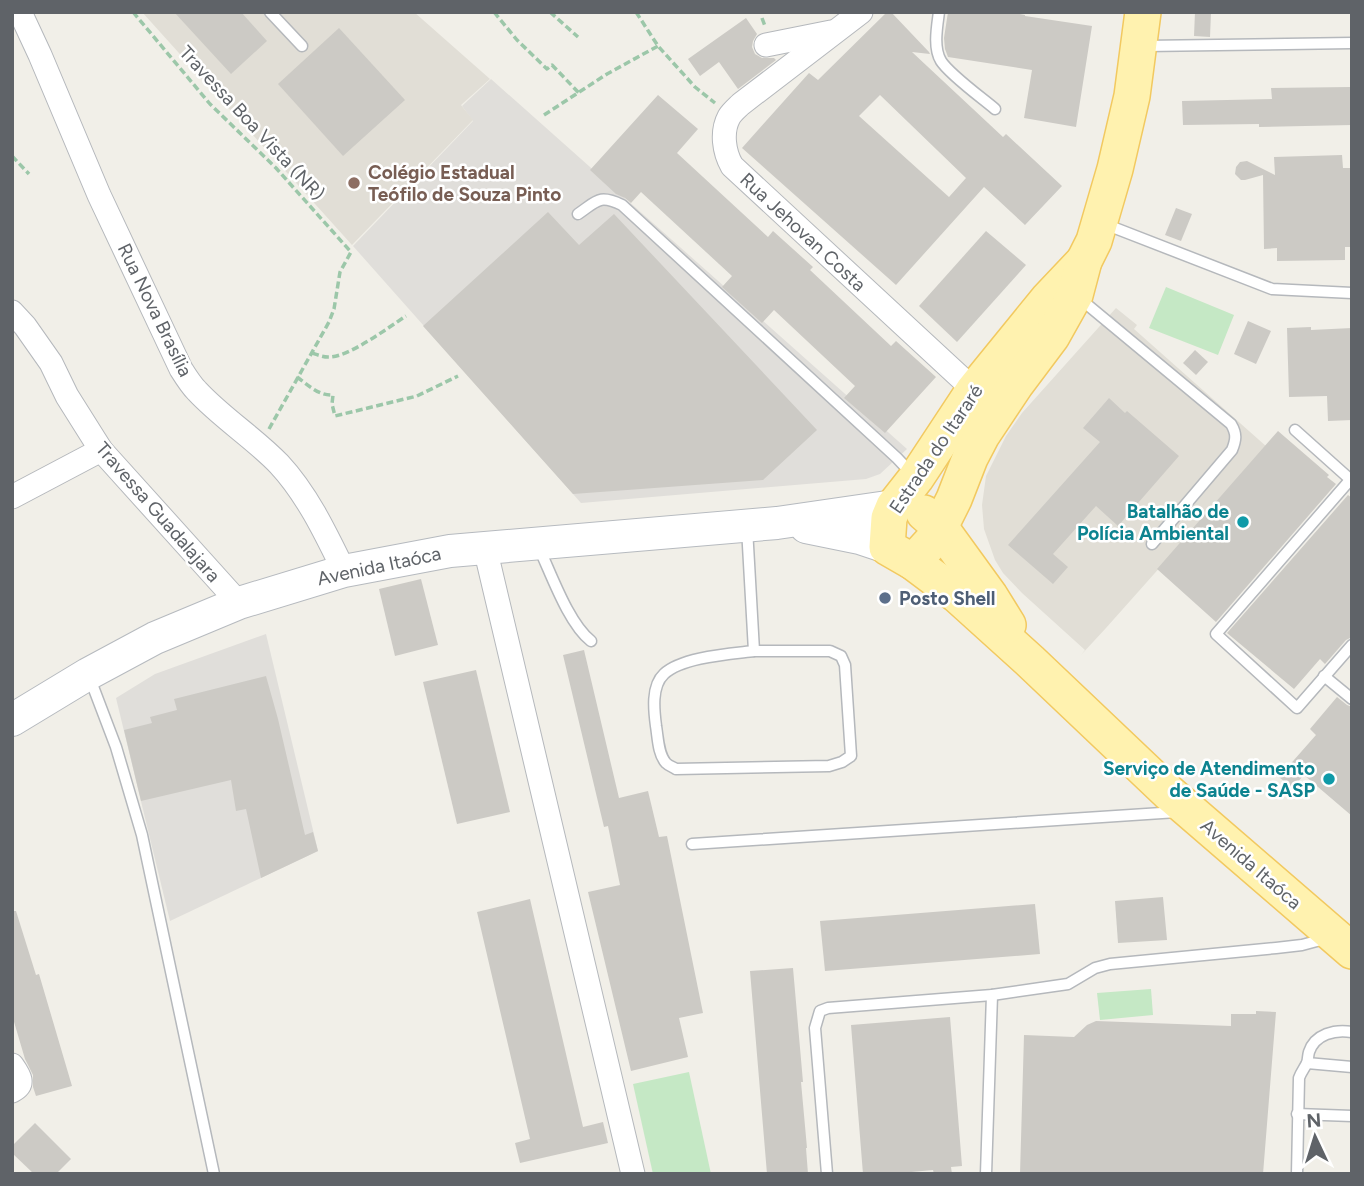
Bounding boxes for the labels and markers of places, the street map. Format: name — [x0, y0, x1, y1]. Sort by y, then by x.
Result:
place label: Colégio Estadual Teófilo de Souza Pinto — [368, 161, 561, 206]
marker: Colégio Estadual Teófilo de Souza Pinto — [346, 175, 362, 191]
place label: Batalhão de Polícia Ambiental — [1077, 500, 1229, 545]
marker: Batalhão de Polícia Ambiental — [1235, 514, 1251, 530]
place label: Posto Shell — [899, 587, 995, 610]
marker: Posto Shell — [877, 590, 893, 606]
place label: Serviço de Atendimento de Saúde - SASP — [1103, 757, 1316, 802]
marker: Serviço de Atendimento de Saúde - SASP — [1321, 771, 1337, 787]

